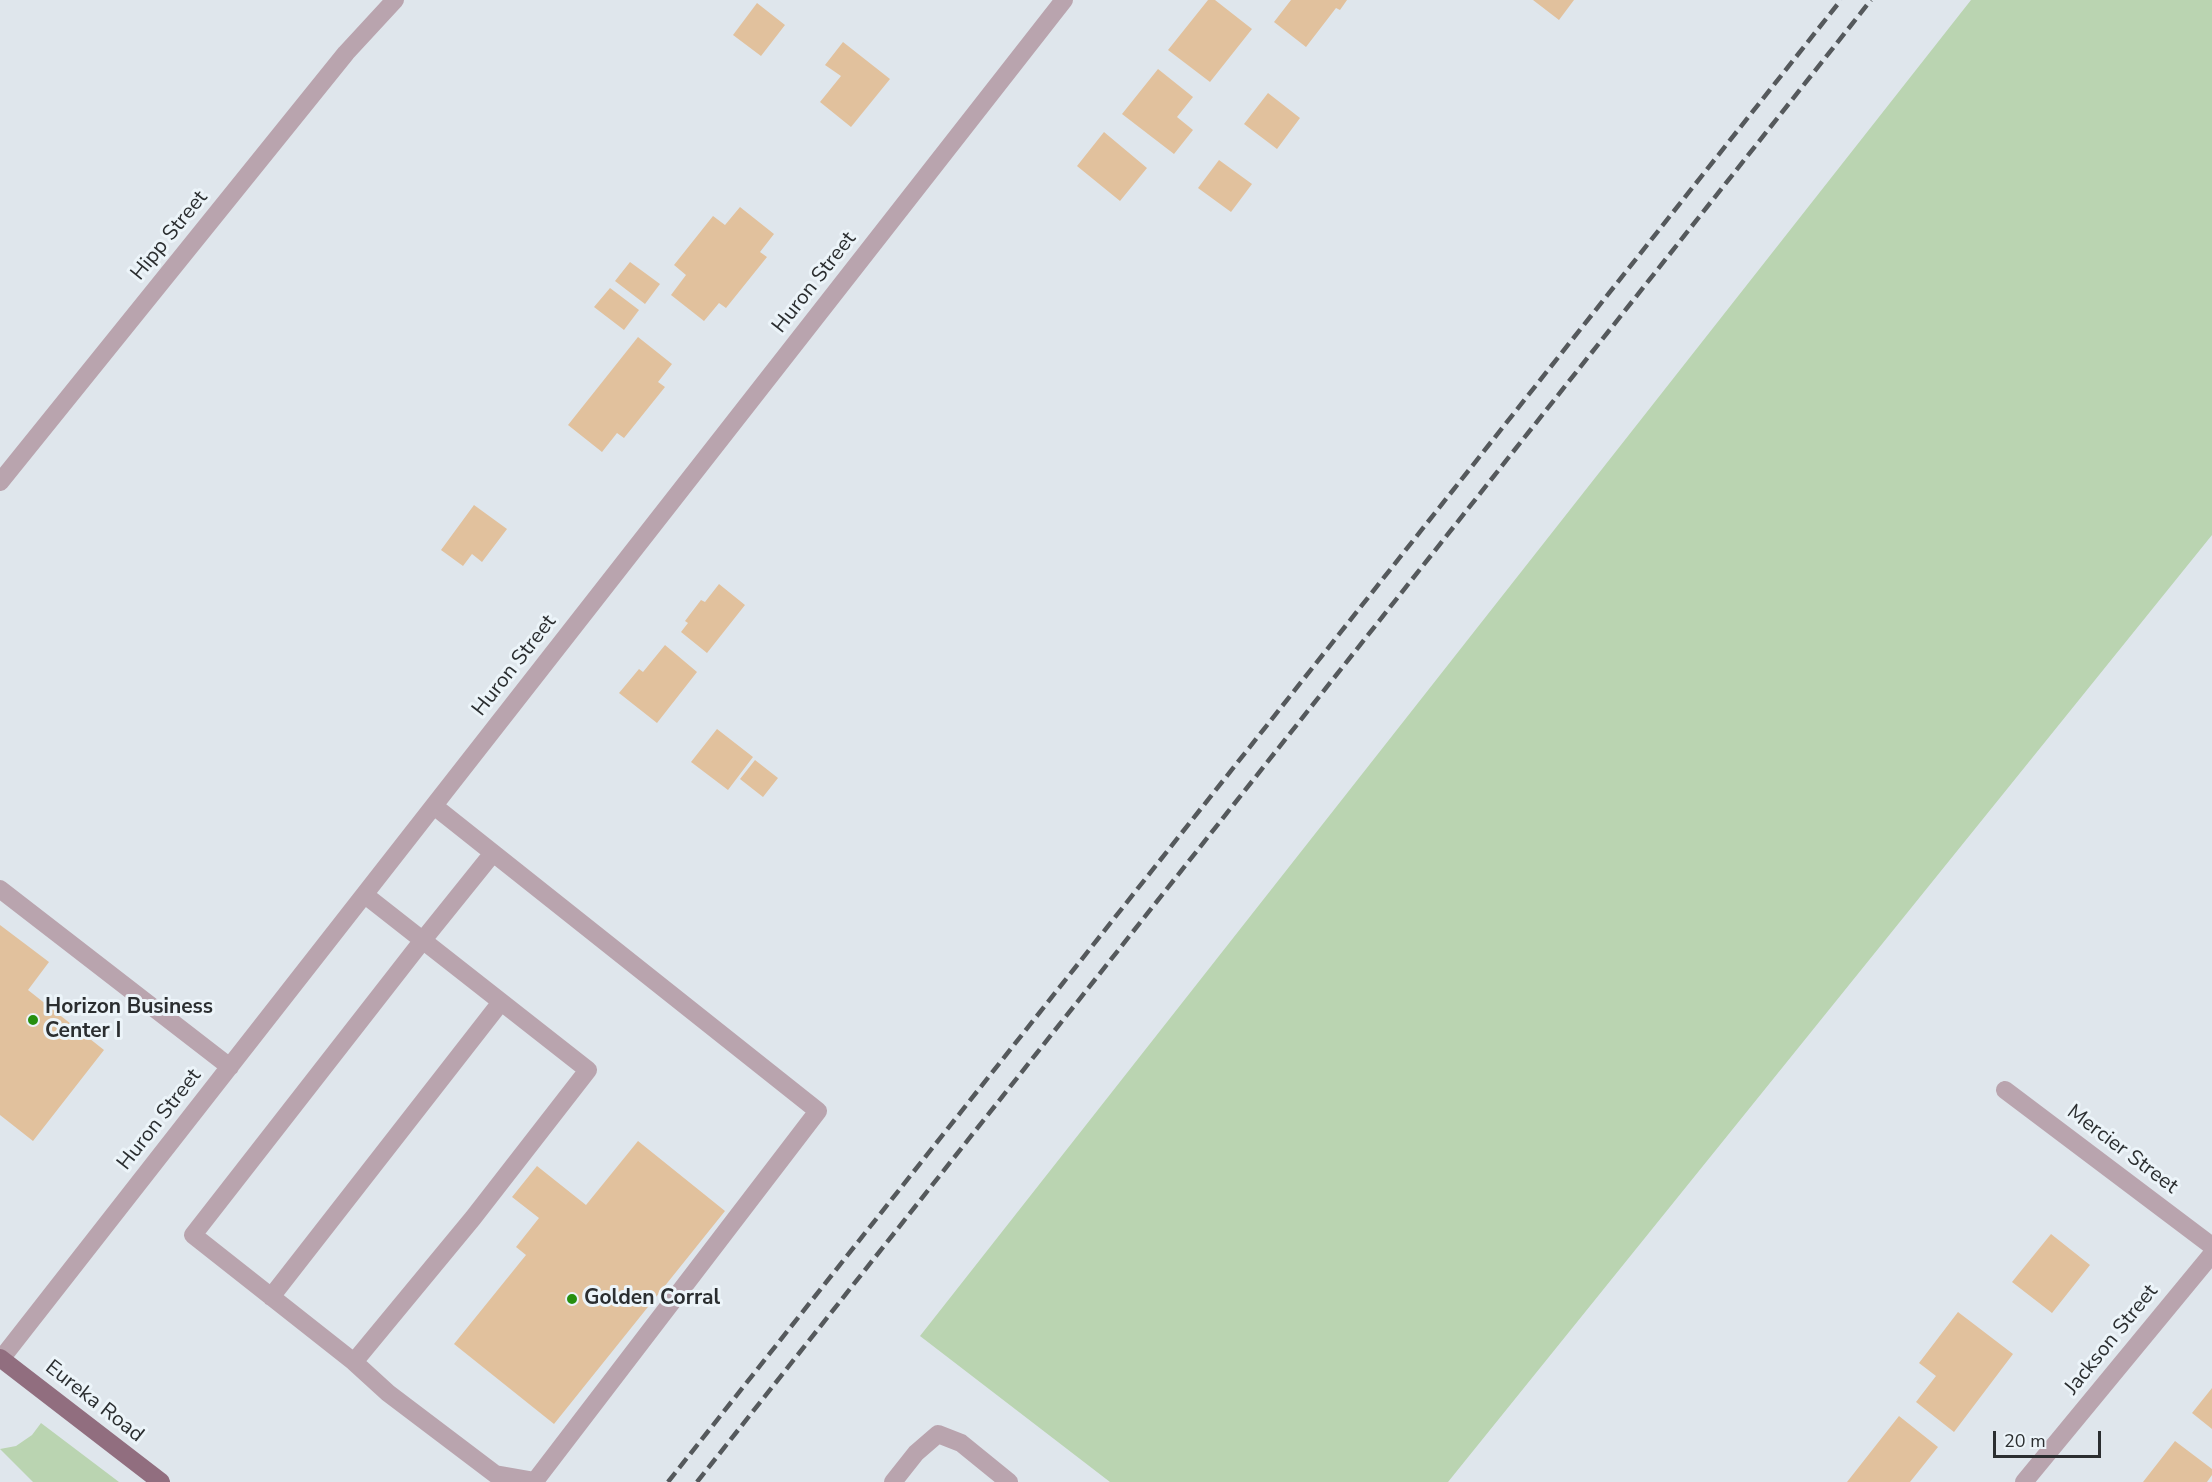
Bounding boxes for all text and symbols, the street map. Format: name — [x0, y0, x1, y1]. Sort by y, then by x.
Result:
street label: Hipp Street — [126, 186, 214, 286]
street label: Huron Street — [768, 227, 862, 339]
street label: Huron Street — [468, 610, 562, 722]
place label: Horizon Business Center I — [45, 995, 213, 1045]
marker: Horizon Business Center I — [26, 1013, 40, 1027]
street label: Huron Street — [113, 1064, 207, 1176]
street label: Mercier Street — [2062, 1100, 2182, 1200]
street label: Jackson Street — [2060, 1280, 2164, 1400]
place label: Golden Corral — [584, 1286, 720, 1312]
marker: Golden Corral — [565, 1292, 579, 1306]
street label: Eureka Road — [40, 1356, 148, 1448]
scale bar — [1996, 1419, 2104, 1457]
text: 20 m — [2004, 1429, 2046, 1453]

